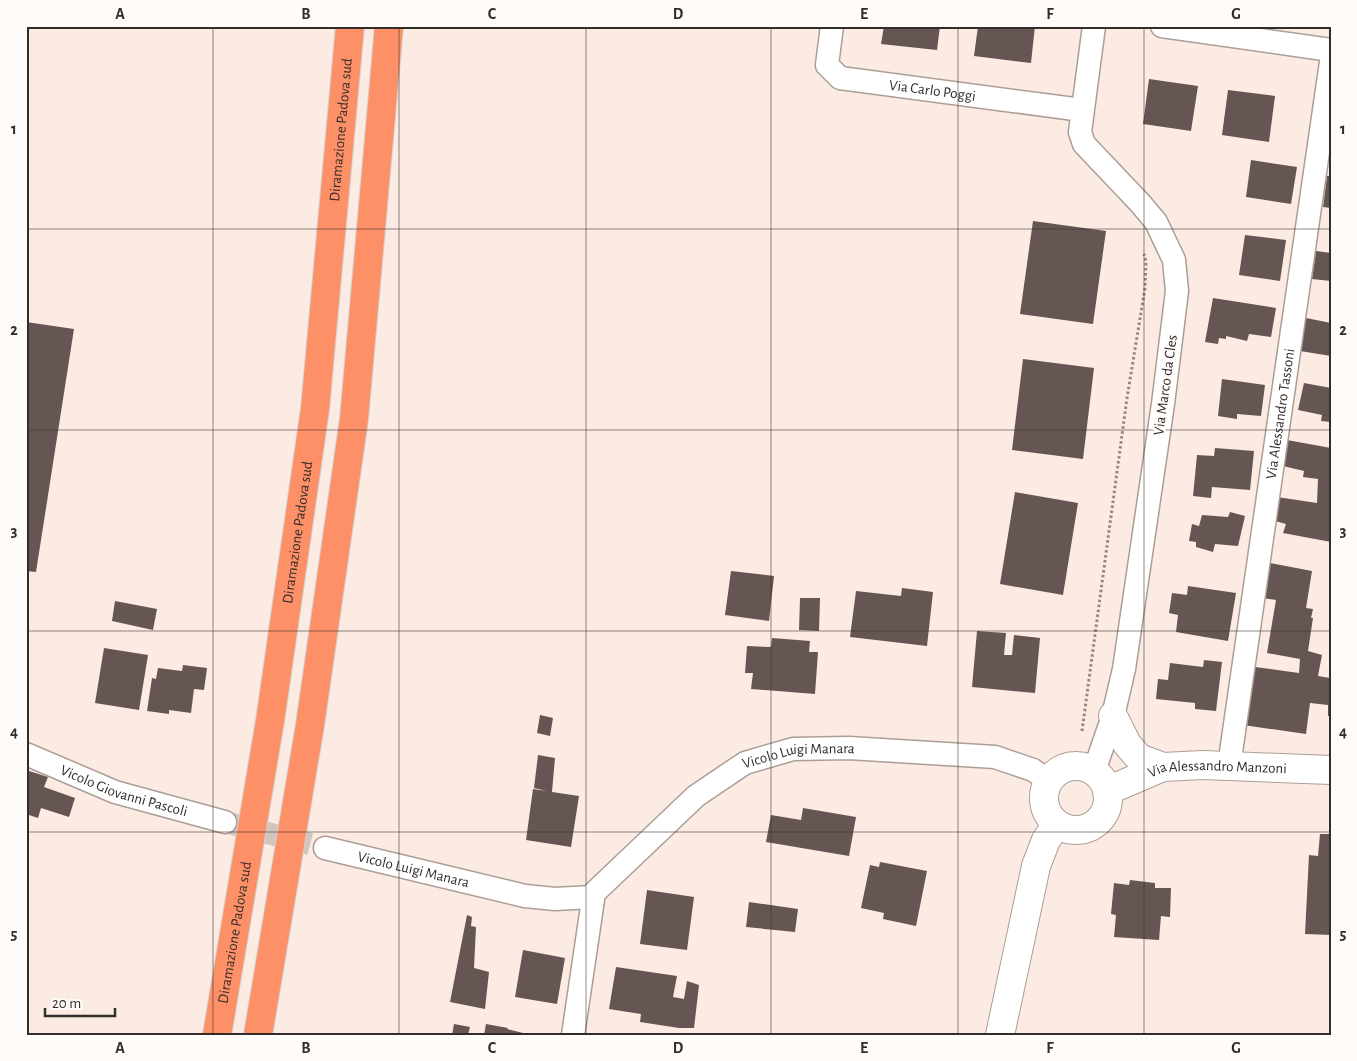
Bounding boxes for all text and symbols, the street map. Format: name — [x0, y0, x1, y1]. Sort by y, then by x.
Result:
text: A — [115, 6, 125, 22]
text: B — [301, 6, 311, 22]
text: C — [488, 6, 497, 22]
text: D — [673, 6, 684, 22]
text: E — [860, 6, 868, 22]
text: F — [1046, 6, 1054, 22]
text: G — [1231, 6, 1241, 22]
street label: Diramazione Padova sud — [327, 57, 355, 202]
street label: Via Carlo Poggi — [888, 78, 977, 104]
text: 1 — [11, 121, 17, 137]
text: 1 — [1340, 121, 1346, 137]
text: 2 — [10, 322, 18, 338]
text: 2 — [1339, 322, 1347, 338]
street label: Via Marco da Cles — [1151, 334, 1180, 436]
street label: Via Alessandro Tassoni — [1264, 347, 1297, 480]
street label: Diramazione Padova sud — [280, 460, 315, 605]
text: 3 — [11, 523, 18, 539]
text: 3 — [1340, 523, 1347, 539]
text: 4 — [10, 724, 18, 740]
text: 4 — [1339, 724, 1347, 740]
street label: Vicolo Luigi Manara — [741, 741, 855, 771]
street label: Via Alessandro Manzoni — [1146, 758, 1287, 781]
street label: Vicolo Giovanni Pascoli — [58, 763, 189, 819]
street label: Vicolo Luigi Manara — [356, 849, 471, 890]
street label: Diramazione Padova sud — [215, 860, 254, 1005]
text: 5 — [11, 926, 18, 942]
text: 5 — [1340, 926, 1347, 942]
scale bar — [45, 986, 115, 1018]
text: 20 m — [52, 996, 81, 1011]
text: A — [115, 1040, 125, 1056]
text: B — [301, 1040, 311, 1056]
text: C — [488, 1040, 497, 1056]
text: D — [673, 1040, 684, 1056]
text: E — [860, 1040, 868, 1056]
text: F — [1046, 1040, 1054, 1056]
text: G — [1231, 1040, 1241, 1056]

